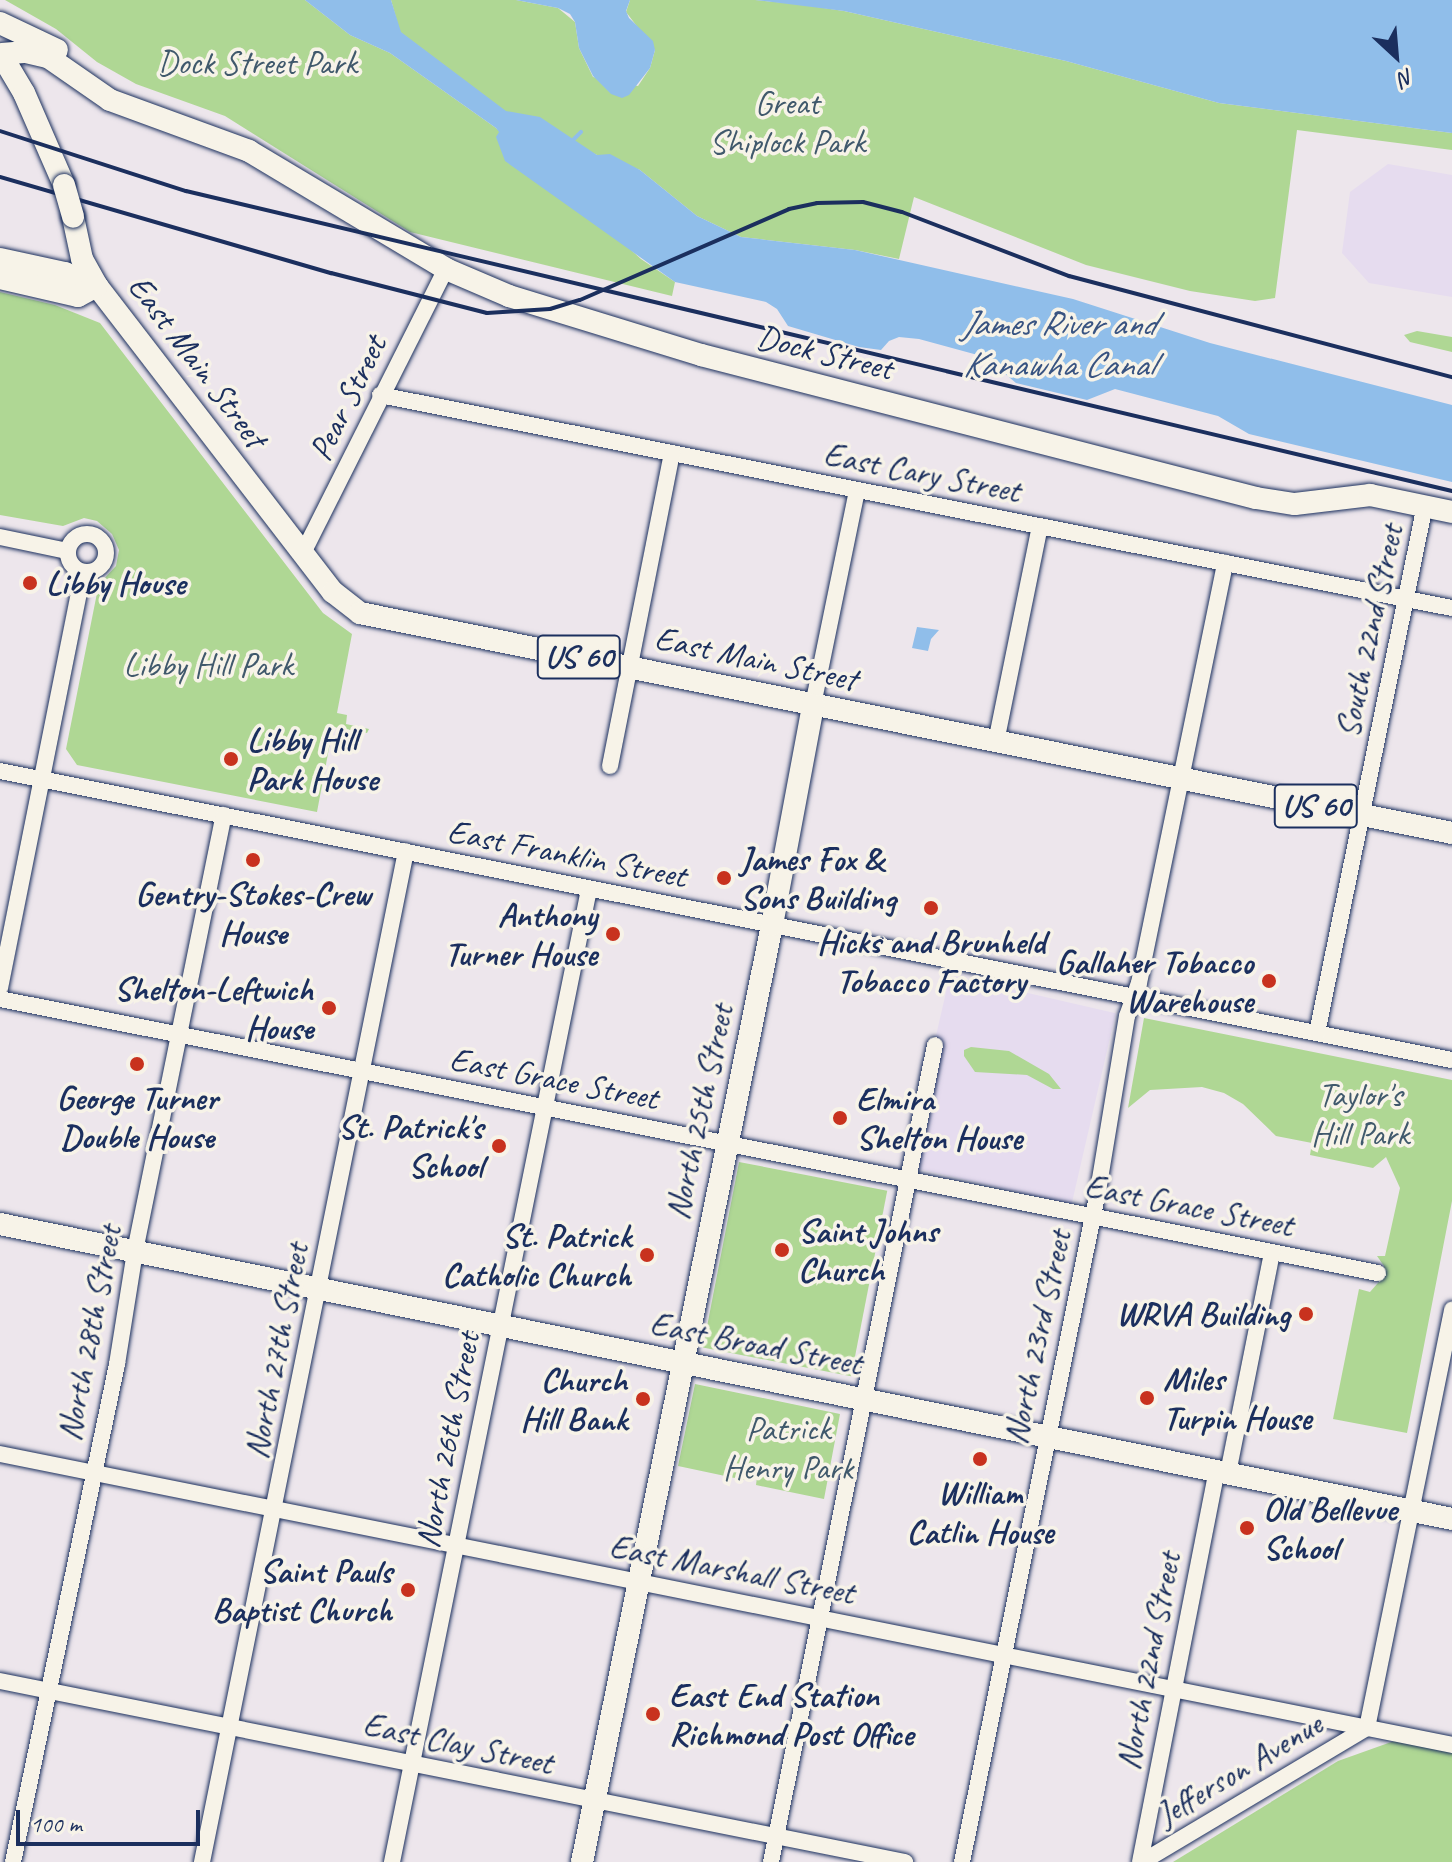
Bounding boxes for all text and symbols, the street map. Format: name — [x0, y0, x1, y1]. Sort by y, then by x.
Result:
north arrow — [1356, 16, 1436, 96]
park label: Dock Street Park — [157, 43, 357, 83]
text: N — [1394, 62, 1419, 93]
park label: Great Shiplock Park — [709, 82, 865, 162]
street label: East Main Street — [119, 266, 277, 456]
water label: James River and Kanawha Canal — [959, 301, 1157, 386]
street label: Dock Street — [753, 315, 897, 389]
street label: Pear Street — [299, 329, 395, 467]
street label: East Cary Street — [819, 433, 1025, 511]
street label: South 22nd Street — [1326, 521, 1412, 741]
place label: Libby House — [46, 563, 185, 603]
marker: Libby House — [21, 574, 39, 592]
street label: East Main Street — [650, 617, 862, 699]
road number: US 60 — [535, 629, 623, 685]
park label: Libby Hill Park — [123, 645, 293, 685]
place label: Libby Hill Park House — [247, 719, 378, 798]
marker: Libby Hill Park House — [222, 750, 240, 768]
road number: US 60 — [1272, 778, 1360, 834]
street label: East Franklin Street — [444, 810, 690, 896]
place label: James Fox & Sons Building — [740, 838, 896, 918]
marker: Gentry-Stokes-Crew House — [244, 851, 262, 869]
marker: James Fox & Sons Building — [715, 869, 733, 887]
place label: Gentry-Stokes-Crew House — [135, 873, 371, 952]
place label: Anthony Turner House — [445, 894, 597, 974]
marker: Hicks and Brunheld Tobacco Factory — [922, 899, 940, 917]
place label: Hicks and Brunheld Tobacco Factory — [816, 921, 1046, 1000]
marker: Anthony Turner House — [604, 925, 622, 943]
place label: Gallaher Tobacco Warehouse — [1056, 941, 1253, 1020]
place label: Shelton-Leftwich House — [114, 968, 313, 1048]
marker: Gallaher Tobacco Warehouse — [1260, 972, 1278, 990]
marker: Shelton-Leftwich House — [320, 999, 338, 1017]
street label: North 25th Street — [656, 1001, 742, 1223]
street label: East Grace Street — [446, 1038, 662, 1118]
marker: George Turner Double House — [128, 1055, 146, 1073]
park label: Taylor's Hill Park — [1310, 1074, 1410, 1154]
place label: George Turner Double House — [56, 1077, 218, 1156]
place label: Elmira Shelton House — [856, 1078, 1022, 1158]
place label: St. Patrick's School — [338, 1106, 483, 1186]
marker: Elmira Shelton House — [831, 1109, 849, 1127]
marker: St. Patrick's School — [490, 1137, 508, 1155]
street label: East Grace Street — [1081, 1165, 1297, 1245]
place label: Saint Johns Church — [798, 1210, 938, 1290]
place label: St. Patrick Catholic Church — [441, 1215, 631, 1294]
street label: North 28th Street — [48, 1222, 130, 1444]
street label: North 23rd Street — [994, 1226, 1080, 1448]
street label: North 27th Street — [235, 1240, 317, 1462]
marker: Saint Johns Church — [773, 1241, 791, 1259]
marker: St. Patrick Catholic Church — [638, 1246, 656, 1264]
place label: WRVA Building — [1116, 1294, 1290, 1334]
street label: East Broad Street — [647, 1302, 865, 1384]
marker: WRVA Building — [1297, 1305, 1315, 1323]
street label: North 26th Street — [406, 1329, 488, 1551]
place label: Miles Turpin House — [1163, 1358, 1311, 1438]
place label: Church Hill Bank — [519, 1359, 627, 1438]
marker: Miles Turpin House — [1138, 1389, 1156, 1407]
marker: Church Hill Bank — [634, 1390, 652, 1408]
park label: Patrick Henry Park — [722, 1408, 854, 1488]
marker: William Catlin House — [971, 1450, 989, 1468]
place label: William Catlin House — [907, 1472, 1053, 1552]
place label: Old Bellevue School — [1263, 1488, 1397, 1568]
marker: Old Bellevue School — [1238, 1519, 1256, 1537]
street label: East Marshall Street — [605, 1525, 859, 1613]
street label: North 22nd Street — [1107, 1549, 1189, 1773]
place label: Saint Pauls Baptist Church — [211, 1550, 392, 1630]
marker: Saint Pauls Baptist Church — [399, 1581, 417, 1599]
place label: East End Station Richmond Post Office — [669, 1674, 913, 1754]
street label: East Clay Street — [359, 1703, 557, 1783]
street label: Jefferson Avenue — [1148, 1703, 1330, 1835]
marker: East End Station Richmond Post Office — [644, 1705, 662, 1723]
scale bar — [20, 1794, 204, 1844]
text: 100 m — [30, 1809, 82, 1839]

